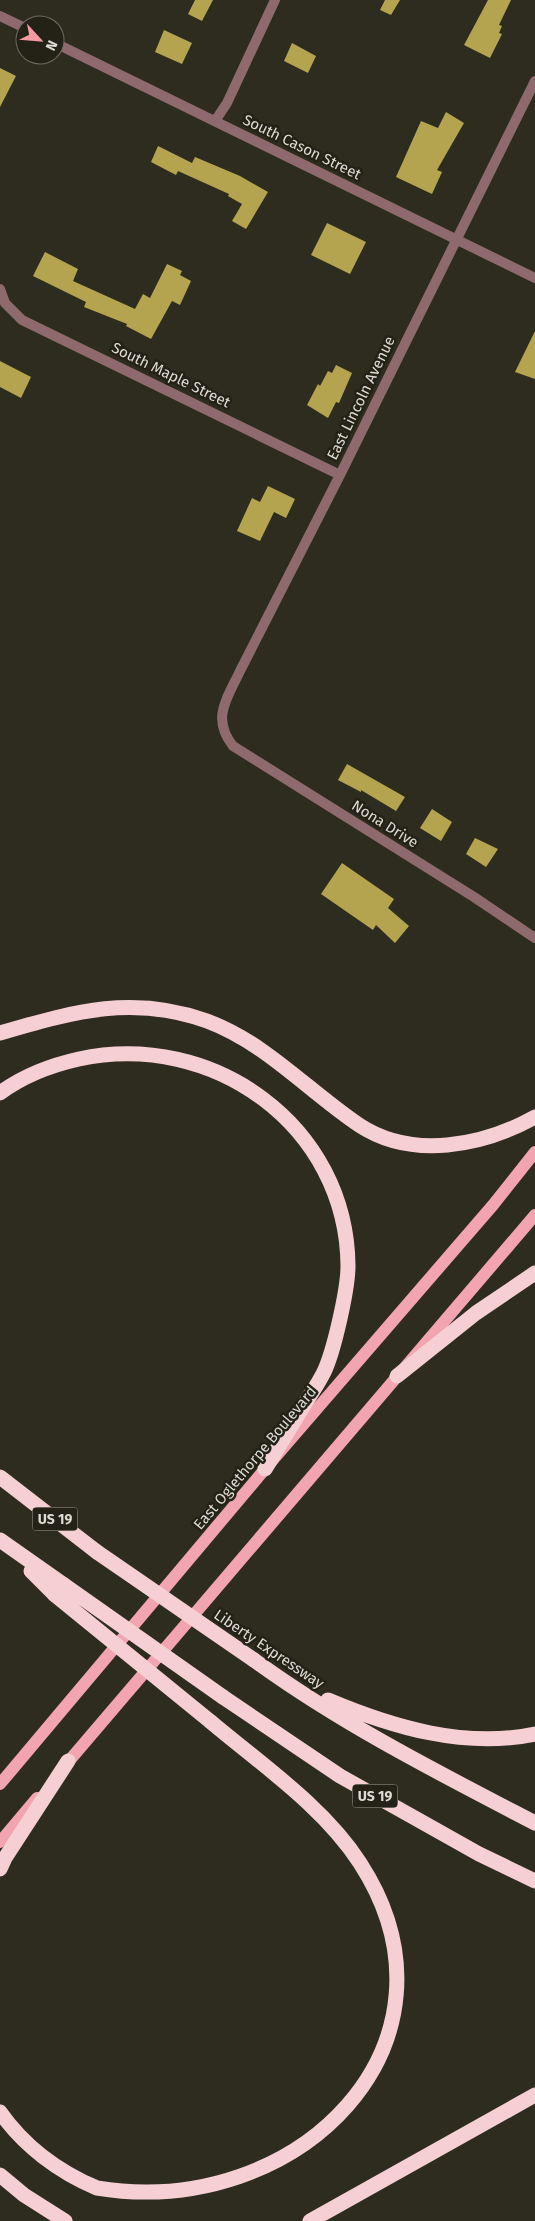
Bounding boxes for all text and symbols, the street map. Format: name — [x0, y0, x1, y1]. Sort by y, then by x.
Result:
north arrow — [15, 15, 65, 65]
text: N — [42, 38, 61, 53]
street label: South Cason Street — [240, 111, 365, 184]
street label: East Lincoln Avenue — [323, 333, 399, 463]
street label: South Maple Street — [109, 338, 234, 412]
street label: Nona Drive — [348, 796, 422, 852]
street label: East Oglethorpe Boulevard — [190, 1383, 320, 1533]
road number: US 19 — [32, 1508, 78, 1530]
street label: Liberty Expressway — [211, 1606, 328, 1693]
road number: US 19 — [352, 1784, 398, 1808]

